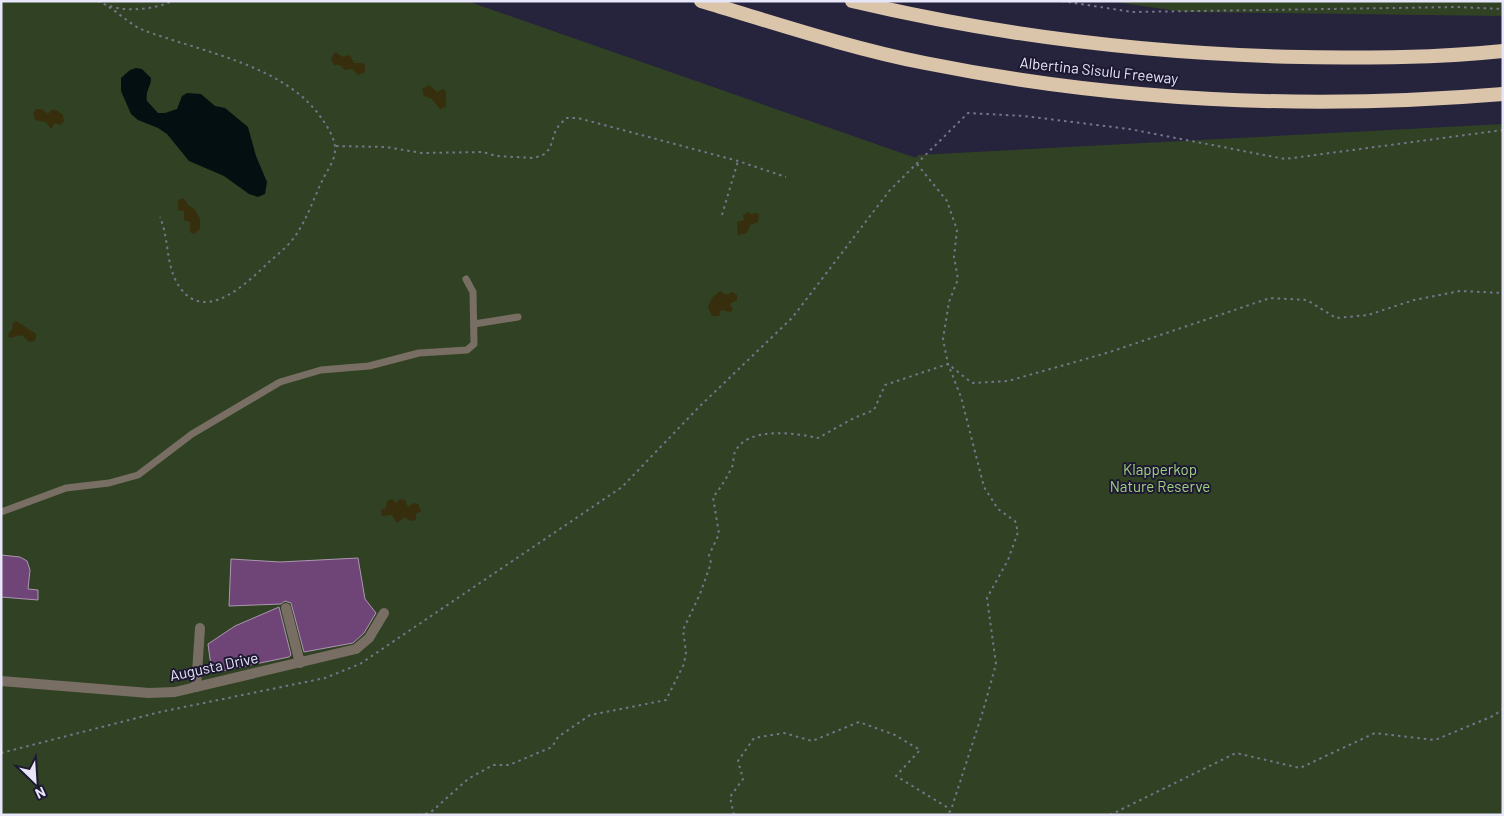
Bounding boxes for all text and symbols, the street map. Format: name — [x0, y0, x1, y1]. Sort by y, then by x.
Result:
street label: Albertina Sisulu Freeway — [1019, 53, 1179, 87]
park label: Klapperkop Nature Reserve — [1110, 460, 1210, 495]
street label: Augusta Drive — [168, 648, 260, 684]
north arrow — [10, 756, 60, 806]
text: N — [33, 784, 49, 803]

